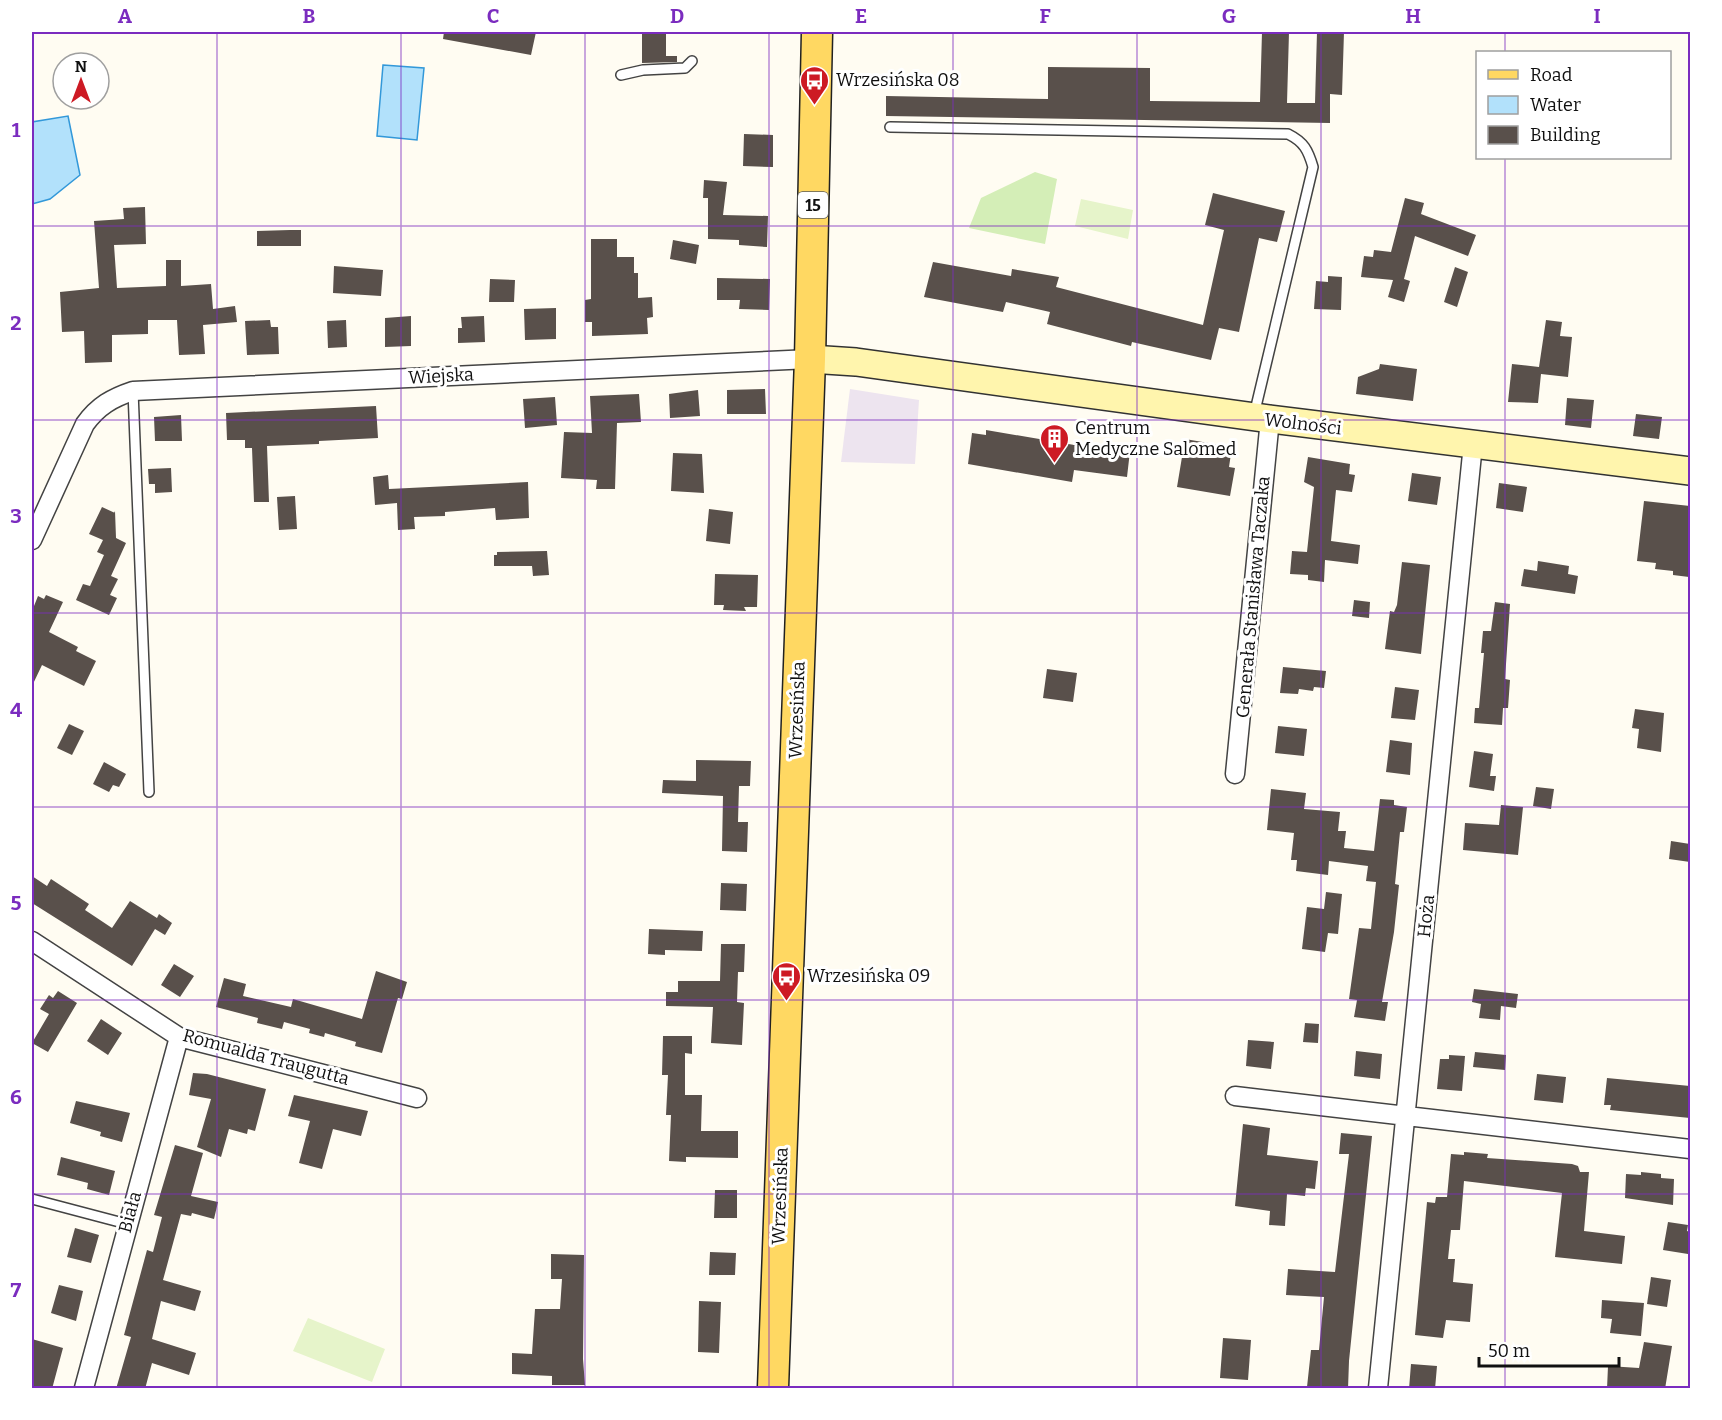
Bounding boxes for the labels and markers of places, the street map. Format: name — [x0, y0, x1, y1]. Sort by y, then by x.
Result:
bus stop icon: Wrzesińska 08 — [799, 64, 831, 106]
place label: Wrzesińska 08 — [836, 69, 960, 91]
place label: Centrum Medyczne Salomed — [1075, 417, 1237, 460]
building icon: Centrum Medyczne Salomed — [1038, 422, 1070, 464]
bus stop icon: Wrzesińska 09 — [770, 960, 802, 1002]
place label: Wrzesińska 09 — [807, 965, 930, 987]

